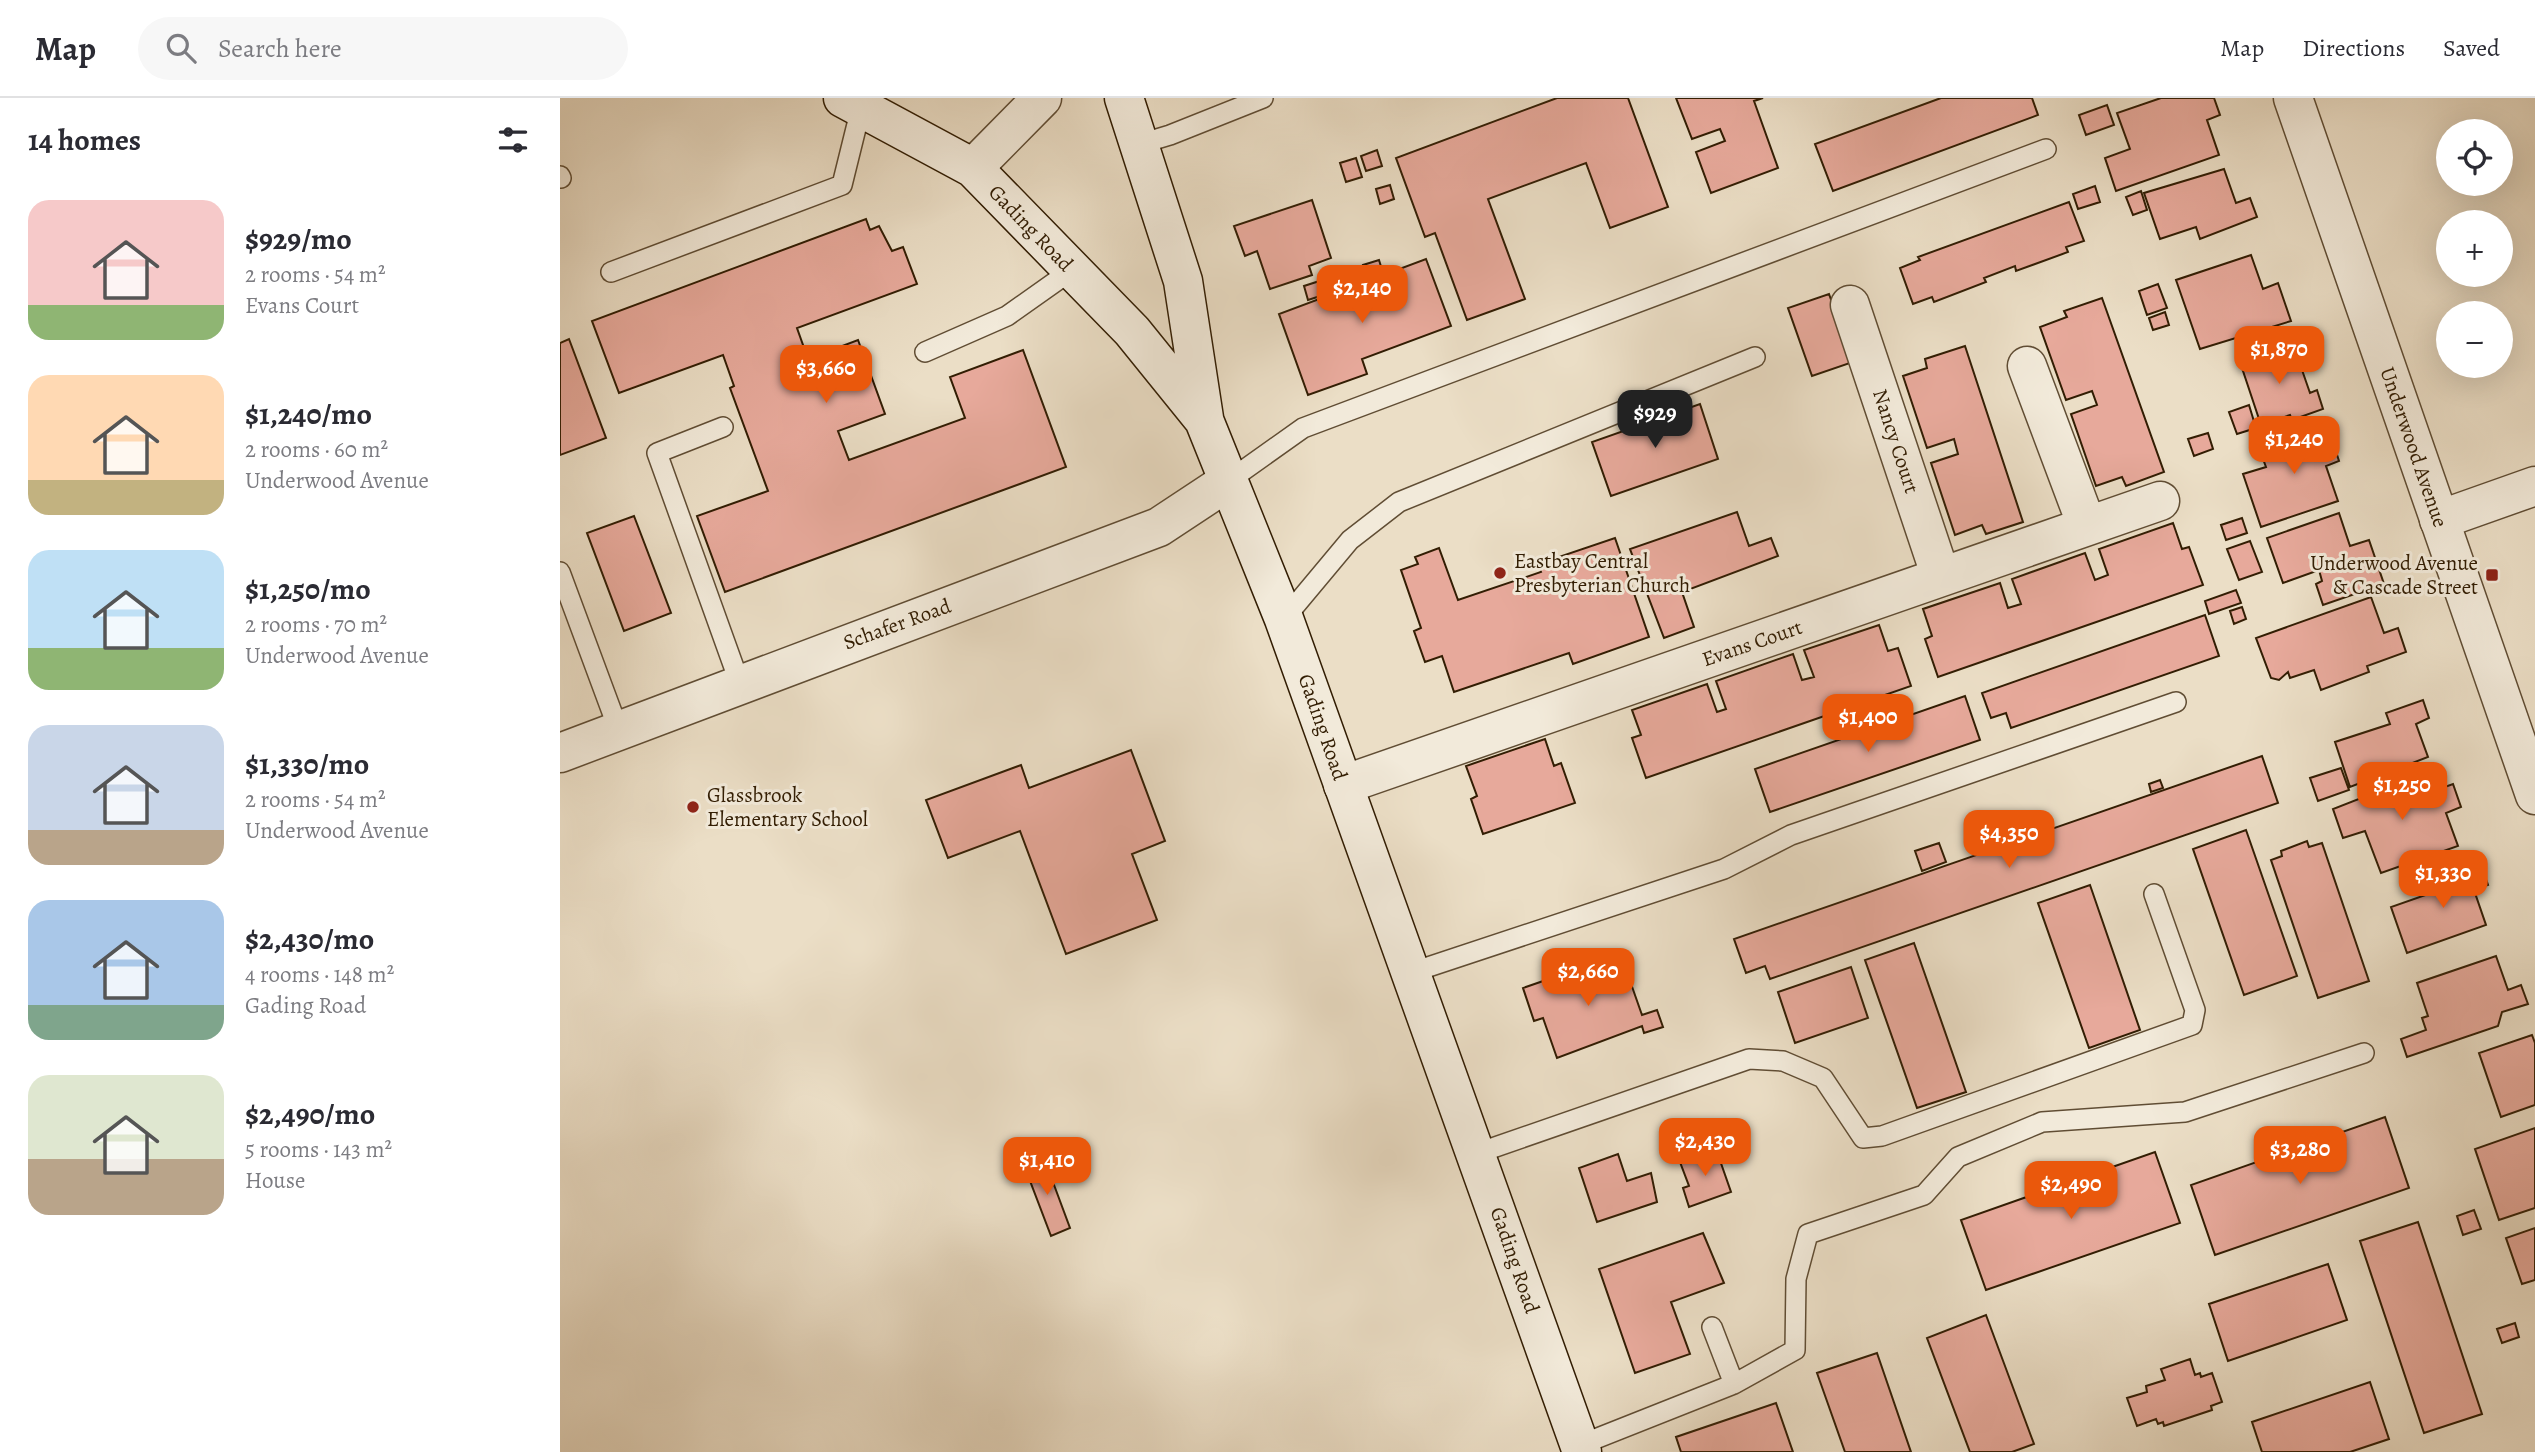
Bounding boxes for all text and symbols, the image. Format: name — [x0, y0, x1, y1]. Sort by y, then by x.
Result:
search box — [138, 17, 628, 80]
text: Map — [35, 26, 96, 71]
icon: search — [162, 29, 200, 67]
text: Search here — [218, 31, 342, 66]
text: Map — [2220, 32, 2264, 64]
text: Directions — [2302, 32, 2405, 64]
text: Saved — [2443, 32, 2500, 64]
map controls — [2436, 119, 2513, 378]
button: locate — [2436, 119, 2513, 196]
text: 14 homes — [28, 120, 141, 160]
icon: filters — [494, 121, 532, 159]
street label: Gading Road — [982, 178, 1080, 278]
button: + — [2436, 210, 2513, 287]
text: $929/mo — [245, 219, 352, 259]
icon: home — [84, 228, 168, 312]
text: 2 rooms · 54 m² — [245, 259, 386, 290]
pin: $2,140 — [1305, 266, 1419, 325]
text: $2,140 — [1333, 272, 1391, 303]
text: Evans Court — [245, 290, 359, 321]
button: − — [2436, 301, 2513, 378]
pin: $1,870 — [2222, 327, 2336, 386]
text: $1,870 — [2250, 333, 2308, 364]
pin: $3,660 — [769, 345, 883, 405]
text: $3,660 — [796, 352, 856, 383]
street label: Underwood Avenue — [2373, 363, 2455, 531]
street label: Nancy Court — [1866, 385, 1926, 497]
pin: $929 — [1614, 390, 1696, 450]
text: $1,240/mo — [245, 394, 372, 434]
text: $929 — [1633, 397, 1677, 428]
icon: home — [84, 403, 168, 487]
pin: $1,240 — [2237, 416, 2351, 476]
text: $1,240 — [2265, 423, 2323, 454]
text: 2 rooms · 60 m² — [245, 434, 388, 465]
text: Underwood Avenue — [245, 465, 429, 496]
place label: Eastbay Central Presbyterian Church — [1514, 547, 1690, 599]
place label: Underwood Avenue & Cascade Street — [2310, 549, 2478, 601]
marker: Eastbay Central Presbyterian Church — [1492, 565, 1508, 581]
marker: Underwood Avenue & Cascade Street — [2484, 567, 2500, 583]
text: $1,250/mo — [245, 569, 371, 609]
icon: home — [84, 578, 168, 662]
street label: Schafer Road — [839, 591, 955, 656]
text: 2 rooms · 70 m² — [245, 609, 387, 640]
street label: Evans Court — [1698, 613, 1806, 673]
text: Underwood Avenue — [245, 640, 429, 671]
street label: Gading Road — [1292, 670, 1354, 785]
pin: $1,400 — [1811, 694, 1925, 754]
text: $1,400 — [1838, 701, 1898, 732]
text: $1,330/mo — [245, 744, 369, 784]
icon: home — [84, 753, 168, 837]
pin: $1,250 — [2345, 762, 2459, 822]
text: $1,250 — [2373, 769, 2431, 800]
place label: Glassbrook Elementary School — [707, 781, 868, 833]
text: 2 rooms · 54 m² — [245, 784, 386, 815]
marker: Glassbrook Elementary School — [685, 799, 701, 815]
pin: $4,350 — [1952, 810, 2066, 870]
text: Underwood Avenue — [245, 815, 429, 846]
text: $4,350 — [1980, 817, 2039, 848]
pin: $1,330 — [2386, 850, 2500, 910]
text: $1,330 — [2415, 857, 2471, 888]
text: $2,430/mo — [245, 919, 374, 959]
icon: home — [84, 928, 168, 1012]
pin: $2,660 — [1531, 948, 1645, 1008]
text: $2,660 — [1557, 955, 1619, 986]
text: 4 rooms · 148 m² — [245, 959, 394, 990]
text: Gading Road — [245, 990, 366, 1021]
text: $2,490/mo — [245, 1094, 375, 1134]
icon: home — [84, 1103, 168, 1187]
pin: $2,430 — [1648, 1118, 1762, 1178]
text: $2,430 — [1675, 1125, 1735, 1156]
pin: $3,280 — [2243, 1126, 2357, 1186]
text: $3,280 — [2270, 1133, 2330, 1164]
text: 5 rooms · 143 m² — [245, 1134, 392, 1165]
pin: $1,410 — [990, 1138, 1104, 1197]
text: $1,410 — [1019, 1144, 1075, 1175]
pin: $2,490 — [2014, 1162, 2128, 1221]
text: House — [245, 1165, 305, 1196]
text: $2,490 — [2040, 1168, 2102, 1199]
street label: Gading Road — [1484, 1203, 1546, 1318]

